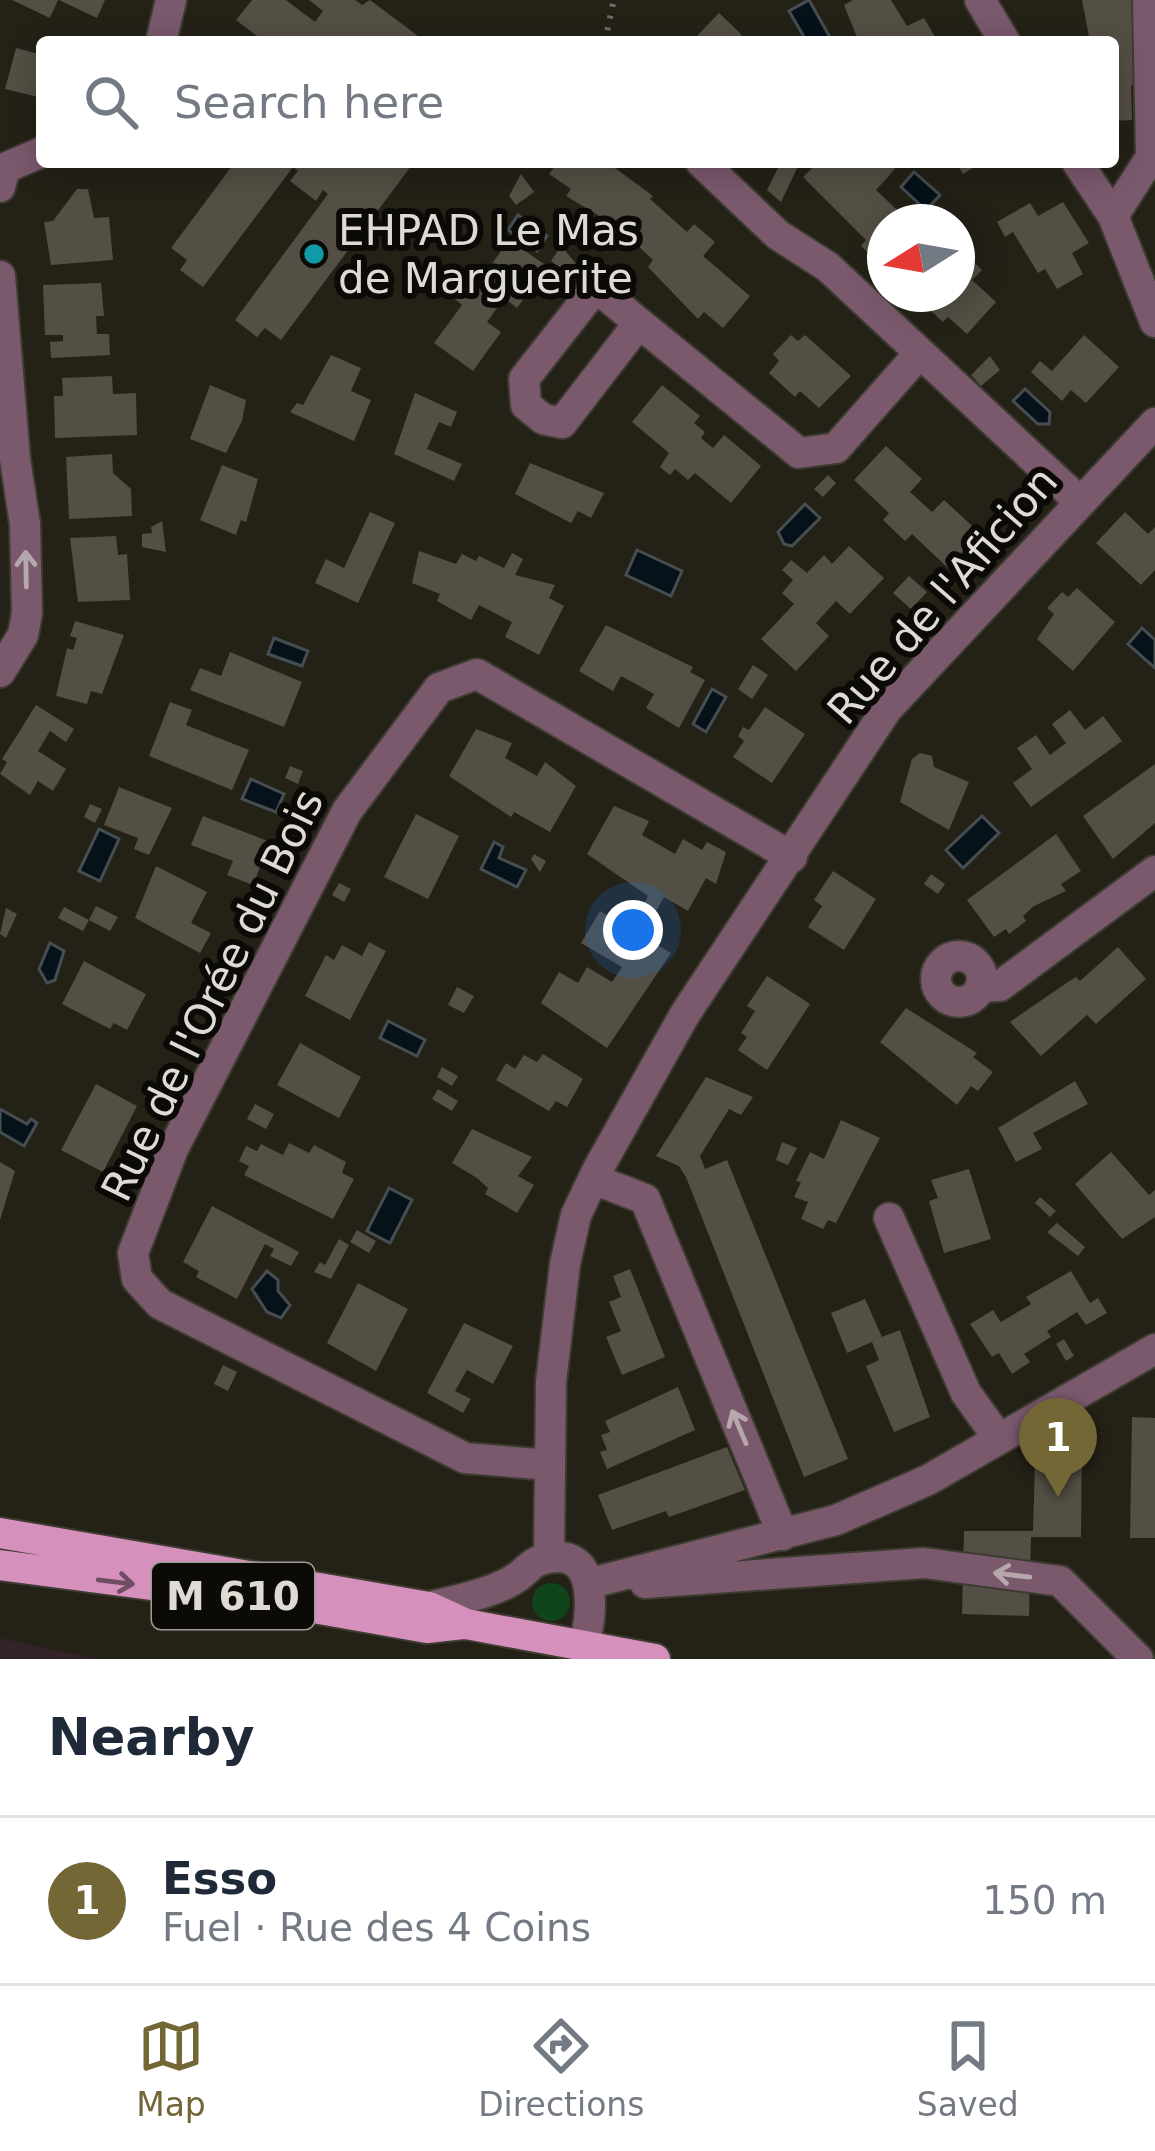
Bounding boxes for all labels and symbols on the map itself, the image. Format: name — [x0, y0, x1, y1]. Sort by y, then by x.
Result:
north arrow — [867, 204, 975, 312]
place label: EHPAD Le Mas de Marguerite — [338, 206, 639, 303]
marker: EHPAD Le Mas de Marguerite — [301, 241, 327, 267]
street label: Rue de l'Aficion — [817, 457, 1067, 734]
one-way arrow — [15, 550, 38, 589]
street label: Rue de l'Orée du Bois — [92, 782, 333, 1209]
your location — [603, 900, 663, 960]
pin: 1 — [1019, 1398, 1097, 1497]
one-way arrow — [727, 1409, 748, 1446]
road number: M 610 — [152, 1563, 314, 1629]
one-way arrow — [993, 1563, 1032, 1585]
one-way arrow — [96, 1571, 135, 1593]

